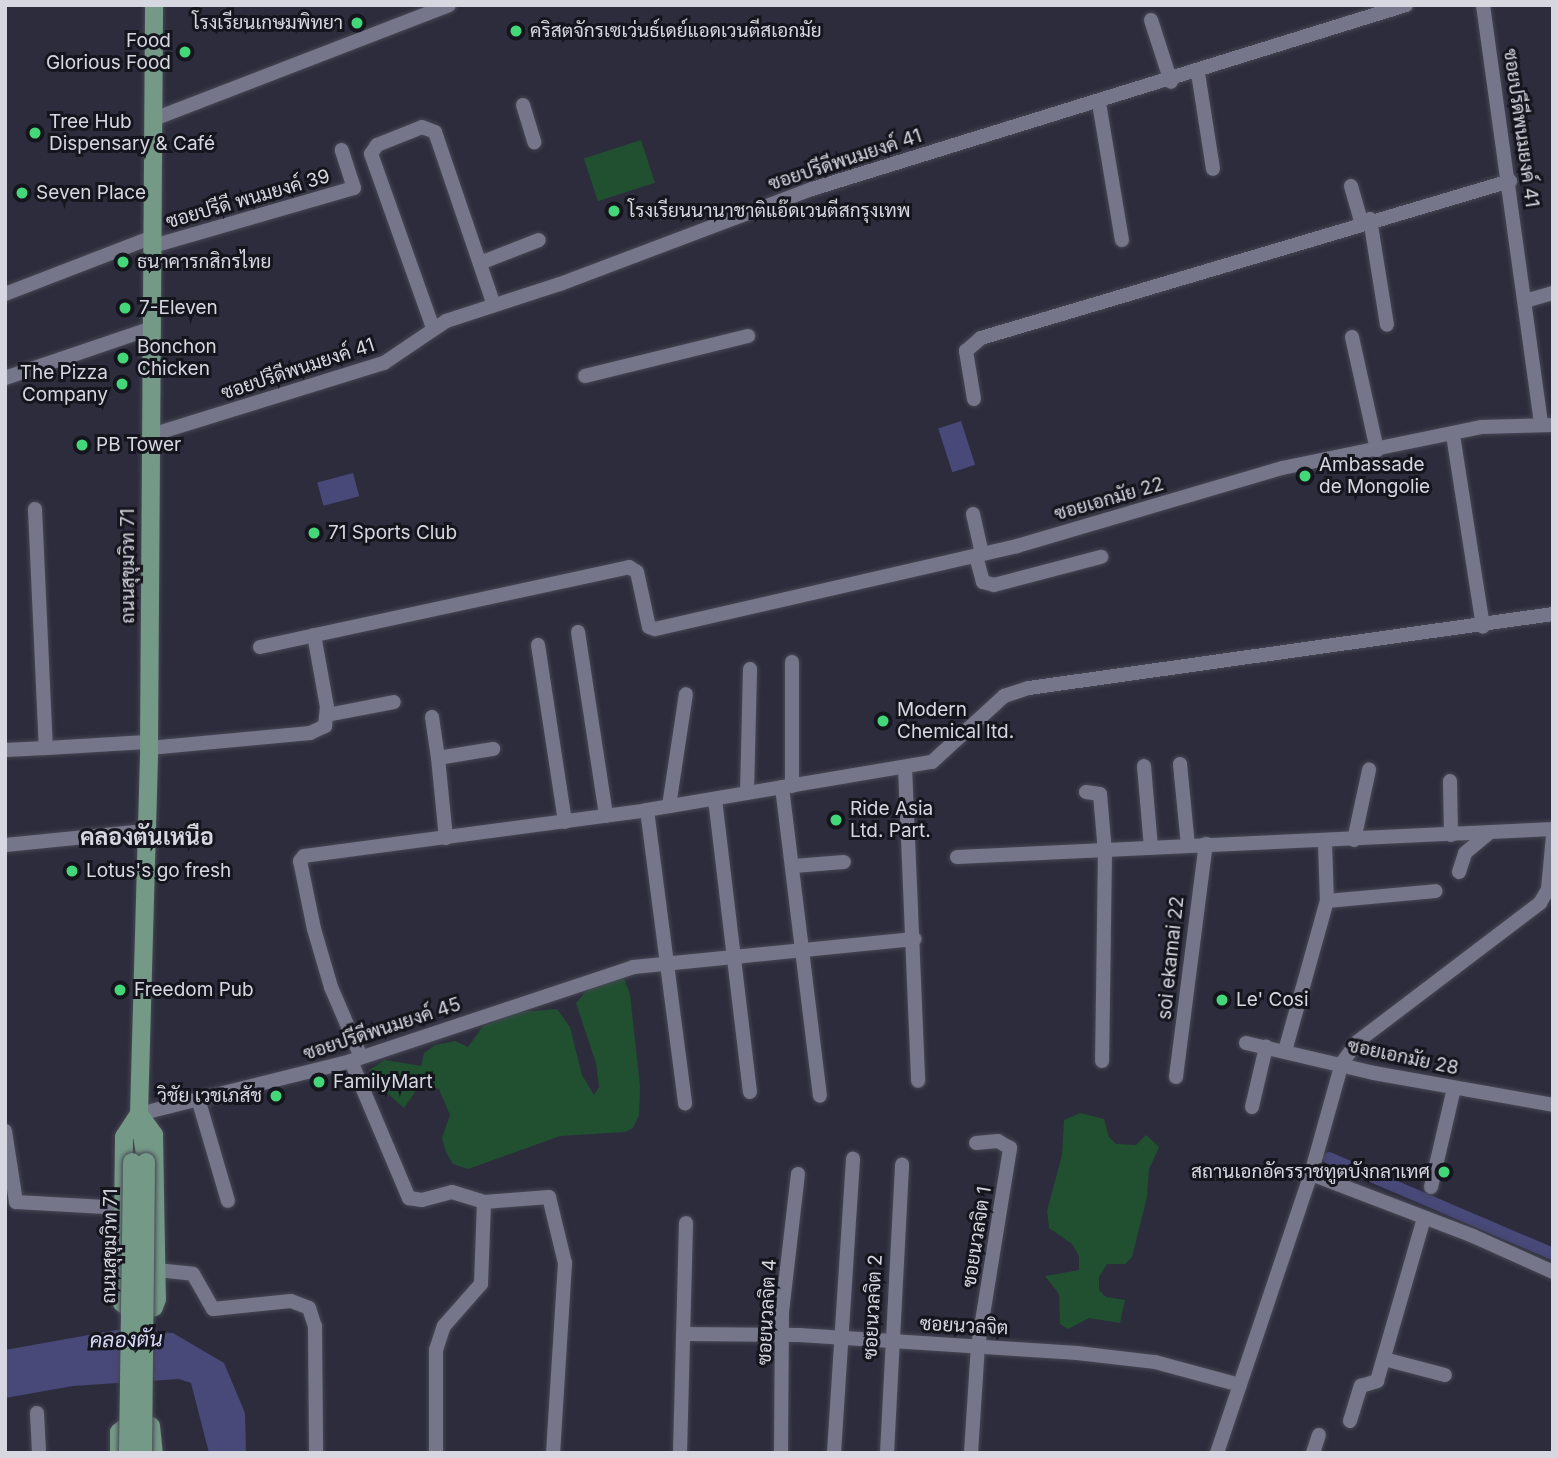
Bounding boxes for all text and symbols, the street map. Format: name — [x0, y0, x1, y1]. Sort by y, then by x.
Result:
place label: โรงเรียนเกษมพิทยา — [192, 12, 343, 34]
marker: โรงเรียนเกษมพิทยา — [349, 15, 365, 31]
place label: คริสตจักรเซเว่นธ์เดย์แอดเวนตีสเอกมัย — [530, 20, 822, 42]
marker: คริสตจักรเซเว่นธ์เดย์แอดเวนตีสเอกมัย — [508, 23, 524, 39]
place label: Food Glorious Food — [46, 30, 171, 74]
marker: Food Glorious Food — [177, 44, 193, 60]
street label: ซอยปรีดีพนมยงค์ 41 — [1499, 47, 1543, 209]
place label: Tree Hub Dispensary & Café — [49, 111, 215, 155]
street label: ซอยปรีดีพนมยงค์ 41 — [765, 124, 925, 196]
marker: Tree Hub Dispensary & Café — [27, 125, 43, 141]
street label: ซอยปรีดี พนมยงค์ 39 — [164, 165, 332, 233]
place label: Seven Place — [36, 182, 146, 204]
marker: Seven Place — [14, 185, 30, 201]
place label: โรงเรียนนานาชาติแอ๊ดเวนตีสกรุงเทพ — [628, 200, 910, 222]
marker: โรงเรียนนานาชาติแอ๊ดเวนตีสกรุงเทพ — [606, 203, 622, 219]
place label: ธนาคารกสิกรไทย — [137, 251, 271, 273]
marker: ธนาคารกสิกรไทย — [115, 254, 131, 270]
place label: 7-Eleven — [139, 297, 218, 319]
marker: 7-Eleven — [117, 300, 133, 316]
street label: ซอยปรีดีพนมยงค์ 41 — [218, 333, 378, 405]
place label: Bonchon Chicken — [137, 336, 217, 380]
marker: Bonchon Chicken — [115, 350, 131, 366]
place label: The Pizza Company — [20, 362, 108, 406]
marker: The Pizza Company — [114, 376, 130, 392]
place label: PB Tower — [96, 434, 181, 456]
marker: PB Tower — [74, 437, 90, 453]
place label: Ambassade de Mongolie — [1319, 454, 1430, 498]
marker: Ambassade de Mongolie — [1297, 468, 1313, 484]
street label: ซอยเอกมัย 22 — [1052, 473, 1166, 525]
street label: ถนนสุขุมวิท 71 — [117, 508, 139, 624]
place label: 71 Sports Club — [328, 522, 457, 544]
marker: 71 Sports Club — [306, 525, 322, 541]
place label: Modern Chemical ltd. — [897, 699, 1014, 743]
marker: Modern Chemical ltd. — [875, 713, 891, 729]
place label: Ride Asia Ltd. Part. — [850, 798, 933, 842]
marker: Ride Asia Ltd. Part. — [828, 812, 844, 828]
district label: คลองตันเหนือ — [80, 823, 214, 851]
place label: Lotus's go fresh — [86, 860, 231, 882]
marker: Lotus's go fresh — [64, 863, 80, 879]
street label: soi ekamai 22 — [1153, 895, 1189, 1021]
place label: Freedom Pub — [134, 979, 254, 1001]
marker: Freedom Pub — [112, 982, 128, 998]
place label: Le' Cosi — [1236, 989, 1308, 1011]
marker: Le' Cosi — [1214, 992, 1230, 1008]
street label: ซอยปรีดีพนมยงค์ 45 — [300, 993, 464, 1065]
street label: ซอยเอกมัย 28 — [1345, 1034, 1461, 1080]
place label: FamilyMart — [333, 1071, 433, 1093]
marker: FamilyMart — [311, 1074, 327, 1090]
place label: วิชัย เวชเภสัช — [157, 1085, 262, 1107]
marker: วิชัย เวชเภสัช — [268, 1088, 284, 1104]
place label: สถานเอกอัครราชทูตบังกลาเทศ — [1191, 1161, 1430, 1183]
marker: สถานเอกอัครราชทูตบังกลาเทศ — [1436, 1164, 1452, 1180]
street label: ซอยนวลจิต 1 — [958, 1185, 996, 1289]
street label: ถนนสุขุมวิท 71 — [98, 1188, 122, 1304]
street label: ซอยนวลจิต 2 — [859, 1254, 887, 1360]
street label: ซอยนวลจิต 4 — [753, 1258, 781, 1366]
street label: ซอยนวลจิต — [919, 1312, 1009, 1340]
water label: คลองตัน — [89, 1327, 163, 1353]

